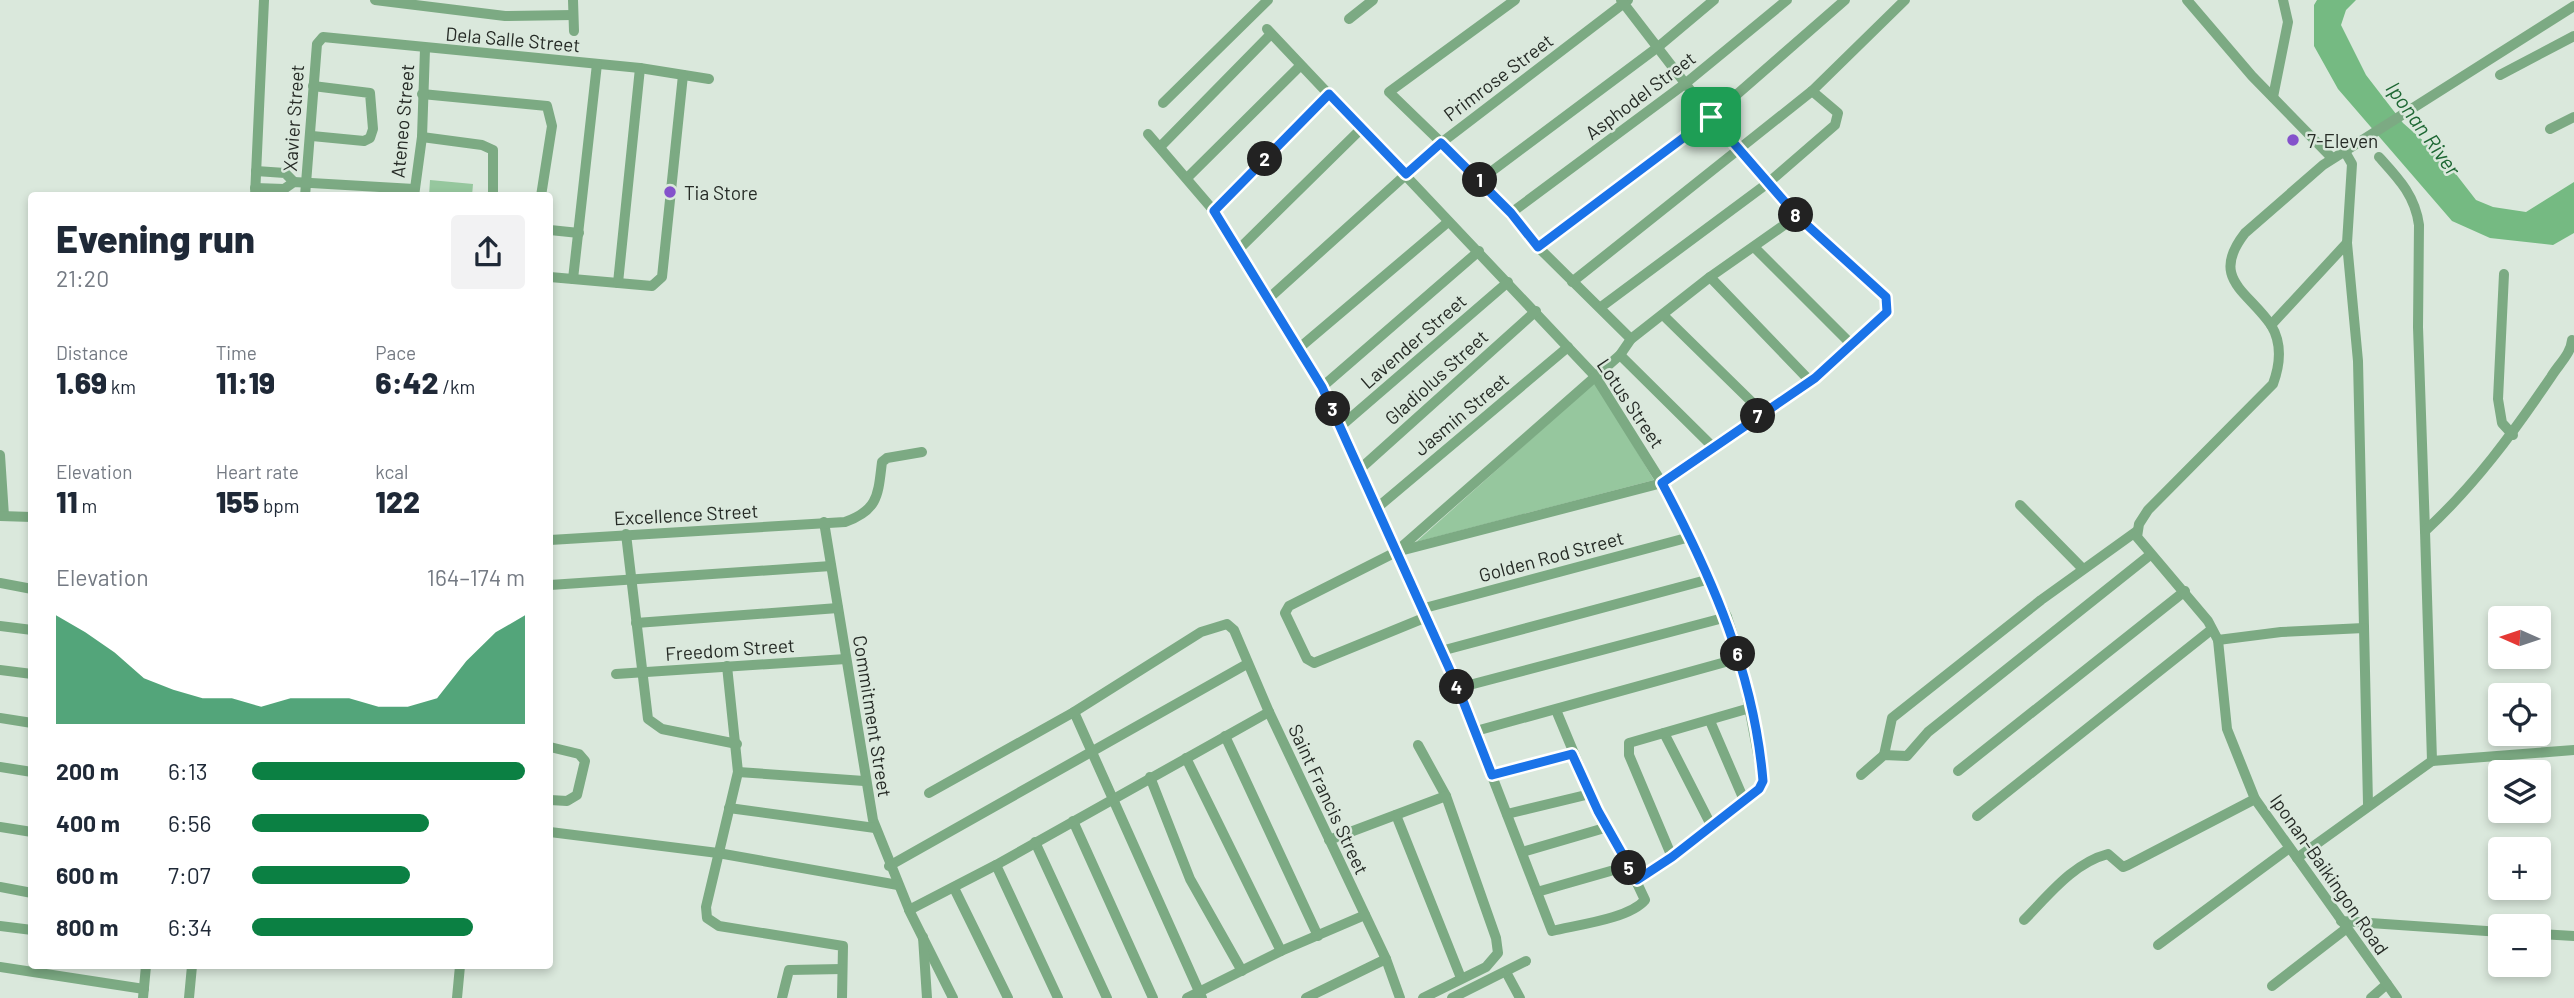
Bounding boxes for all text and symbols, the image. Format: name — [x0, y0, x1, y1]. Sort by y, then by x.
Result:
street label: Dela Salle Street — [445, 22, 581, 56]
street label: Primrose Street — [1439, 28, 1557, 126]
street label: Asphodel Street — [1580, 46, 1700, 144]
street label: Ateneo Street — [386, 63, 418, 179]
street label: Xavier Street — [278, 64, 308, 172]
water label: Iponan River — [2382, 76, 2467, 180]
pin — [1681, 87, 1741, 147]
icon: arrive — [1692, 98, 1730, 136]
place label: 7-Eleven — [2307, 129, 2378, 152]
marker: 7-Eleven — [2285, 132, 2301, 148]
pin: 2 — [1248, 142, 1282, 176]
text: 2 — [1259, 147, 1270, 170]
pin: 1 — [1462, 162, 1498, 198]
text: 1 — [1476, 168, 1483, 191]
place label: Tia Store — [684, 181, 758, 204]
marker: Tia Store — [662, 184, 678, 200]
pin: 8 — [1778, 198, 1814, 232]
text: 8 — [1790, 203, 1801, 226]
text: Evening run — [56, 215, 255, 261]
button: share — [451, 215, 525, 289]
text: 21:20 — [56, 264, 109, 292]
street label: Lavender Street — [1355, 289, 1471, 393]
street label: Gladiolus Street — [1380, 325, 1492, 429]
text: Distance — [56, 341, 128, 364]
text: Time — [216, 341, 257, 364]
text: Pace — [375, 341, 416, 364]
street label: Lotus Street — [1593, 354, 1669, 452]
text: 1.69 — [56, 364, 107, 400]
text: 11:19 — [216, 364, 275, 400]
text: 6:42 — [375, 364, 439, 400]
street label: Jasmin Street — [1409, 368, 1513, 460]
text: km — [107, 375, 136, 398]
text: /km — [439, 375, 475, 398]
pin: 3 — [1316, 392, 1350, 426]
text: 3 — [1327, 397, 1338, 420]
pin: 7 — [1740, 398, 1776, 434]
text: 7 — [1753, 404, 1762, 427]
text: Elevation — [56, 460, 133, 483]
text: Heart rate — [216, 460, 299, 483]
text: kcal — [375, 460, 408, 483]
text: 11 — [56, 483, 78, 519]
text: 155 — [216, 483, 259, 519]
text: 122 — [375, 483, 420, 519]
text: m — [78, 494, 97, 517]
text: bpm — [259, 494, 300, 517]
street label: Excellence Street — [613, 499, 759, 529]
street label: Golden Rod Street — [1476, 526, 1626, 586]
text: Elevation — [56, 563, 149, 591]
text: 164–174 m — [427, 563, 525, 591]
north arrow — [2488, 606, 2552, 668]
map controls — [2488, 606, 2551, 977]
street label: Freedom Street — [664, 633, 796, 665]
street label: Commitment Street — [849, 633, 897, 799]
pin: 6 — [1720, 636, 1756, 672]
text: 6 — [1732, 642, 1743, 665]
pin: 4 — [1440, 670, 1474, 704]
text: 4 — [1451, 675, 1462, 698]
button: locate — [2488, 683, 2551, 746]
street label: Saint Francis Street — [1284, 720, 1374, 878]
text: 200 m — [56, 757, 119, 785]
text: 6:13 — [168, 757, 208, 785]
button: layers — [2488, 760, 2551, 823]
street label: Iponan-Baikingon Road — [2266, 789, 2394, 959]
text: 400 m — [56, 809, 120, 837]
text: 6:56 — [168, 809, 211, 837]
button: + — [2488, 837, 2551, 900]
pin: 5 — [1612, 850, 1646, 886]
text: 5 — [1623, 856, 1634, 879]
text: 600 m — [56, 861, 118, 889]
text: 7:07 — [168, 861, 211, 889]
text: 800 m — [56, 913, 118, 941]
text: 6:34 — [168, 913, 212, 941]
button: − — [2488, 914, 2551, 977]

